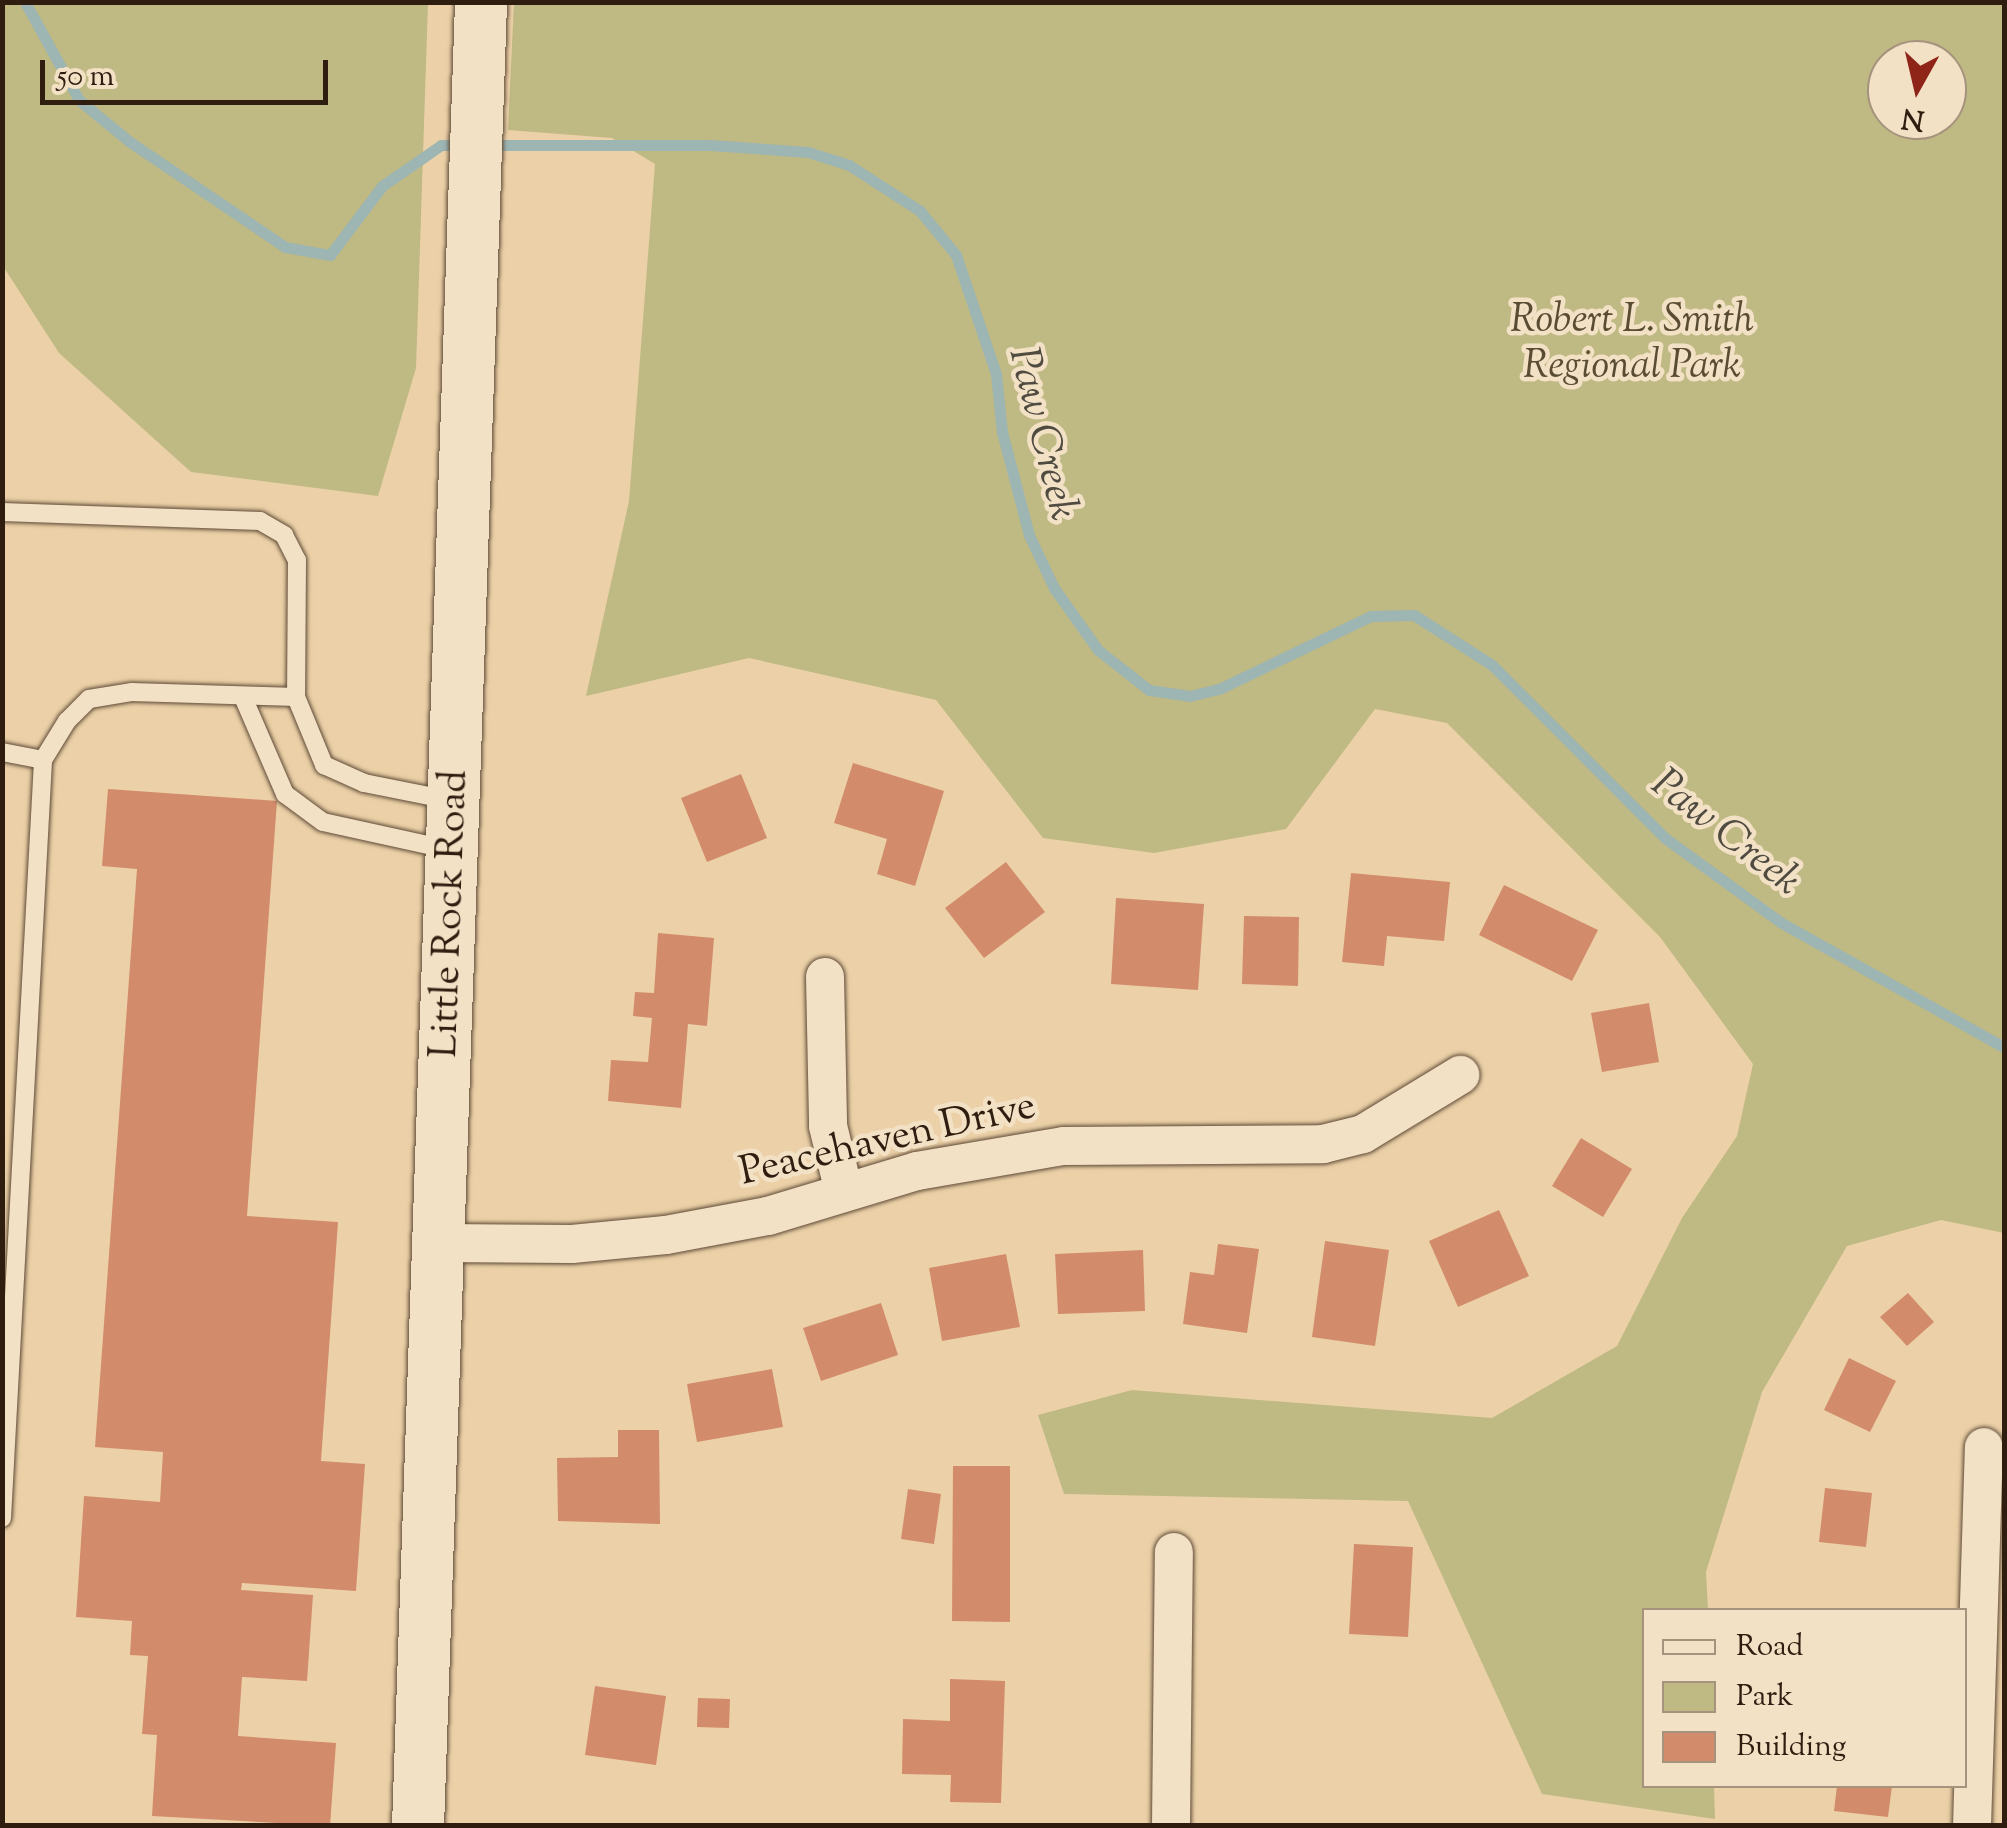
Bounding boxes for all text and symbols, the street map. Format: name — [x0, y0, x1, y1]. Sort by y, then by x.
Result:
scale bar — [45, 40, 332, 102]
north arrow — [1867, 40, 1967, 140]
text: 50 m — [57, 56, 114, 99]
text: N — [1899, 96, 1927, 139]
park label: Robert L. Smith Regional Park — [1510, 298, 1754, 392]
water label: Paw Creek — [995, 342, 1087, 526]
water label: Paw Creek — [1640, 760, 1810, 908]
street label: Little Rock Road — [422, 769, 480, 1059]
street label: Peacehaven Drive — [735, 1084, 1041, 1198]
legend — [1642, 1608, 1967, 1788]
text: Road — [1736, 1626, 1803, 1669]
text: Park — [1736, 1676, 1793, 1719]
text: Building — [1736, 1726, 1846, 1769]

